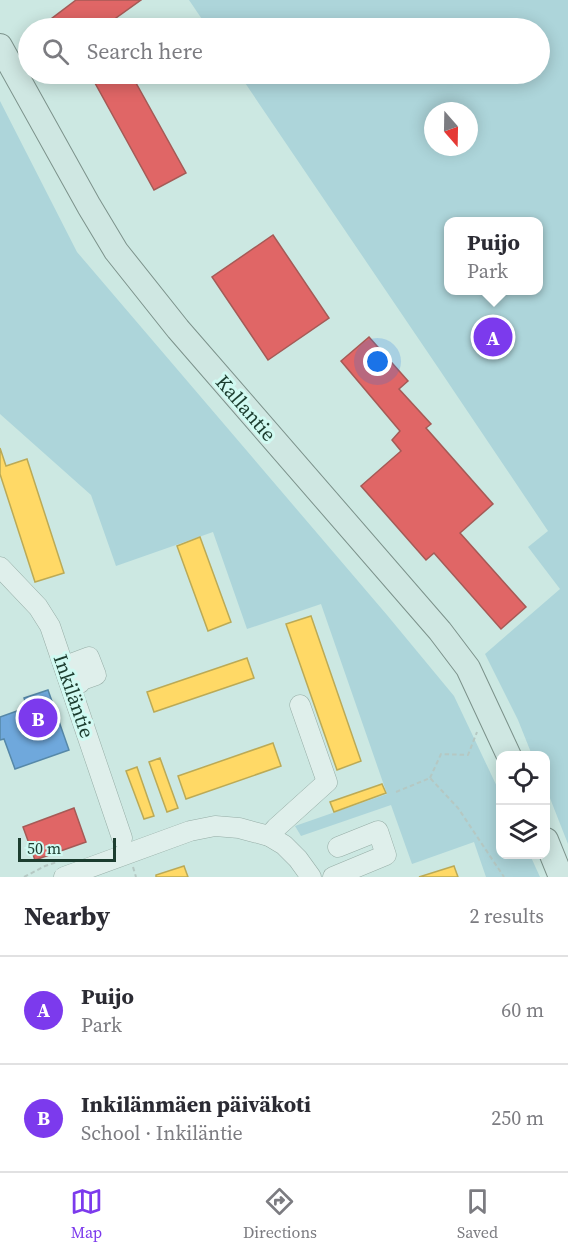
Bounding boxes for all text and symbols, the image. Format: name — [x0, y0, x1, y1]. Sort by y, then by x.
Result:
search box — [18, 18, 550, 84]
icon: search — [39, 35, 72, 68]
text: Search here — [87, 36, 203, 66]
north arrow — [424, 102, 478, 156]
popup — [444, 217, 543, 295]
text: Puijo — [467, 227, 520, 257]
text: Park — [467, 257, 508, 285]
pin: A — [474, 314, 512, 360]
your location — [363, 347, 392, 376]
street label: Kallantie — [209, 369, 283, 447]
street label: Inkiläntie — [47, 650, 101, 742]
pin: B — [18, 696, 57, 740]
map controls — [496, 751, 550, 859]
button: locate — [496, 751, 550, 805]
button: layers — [496, 805, 550, 859]
scale bar — [18, 835, 116, 862]
text: 50 m — [27, 837, 61, 859]
text: Nearby — [24, 898, 110, 934]
text: 2 results — [469, 902, 544, 930]
text: Puijo — [81, 981, 134, 1011]
text: A — [37, 996, 50, 1024]
text: 60 m — [501, 996, 544, 1024]
text: Park — [81, 1011, 122, 1039]
text: Inkilänmäen päiväkoti — [81, 1089, 311, 1119]
text: B — [37, 1104, 50, 1132]
text: 250 m — [491, 1104, 544, 1132]
text: School · Inkiläntie — [81, 1119, 243, 1147]
tab: Map — [70, 1185, 103, 1243]
tab: Directions — [243, 1185, 317, 1243]
tab: Saved — [457, 1185, 498, 1243]

